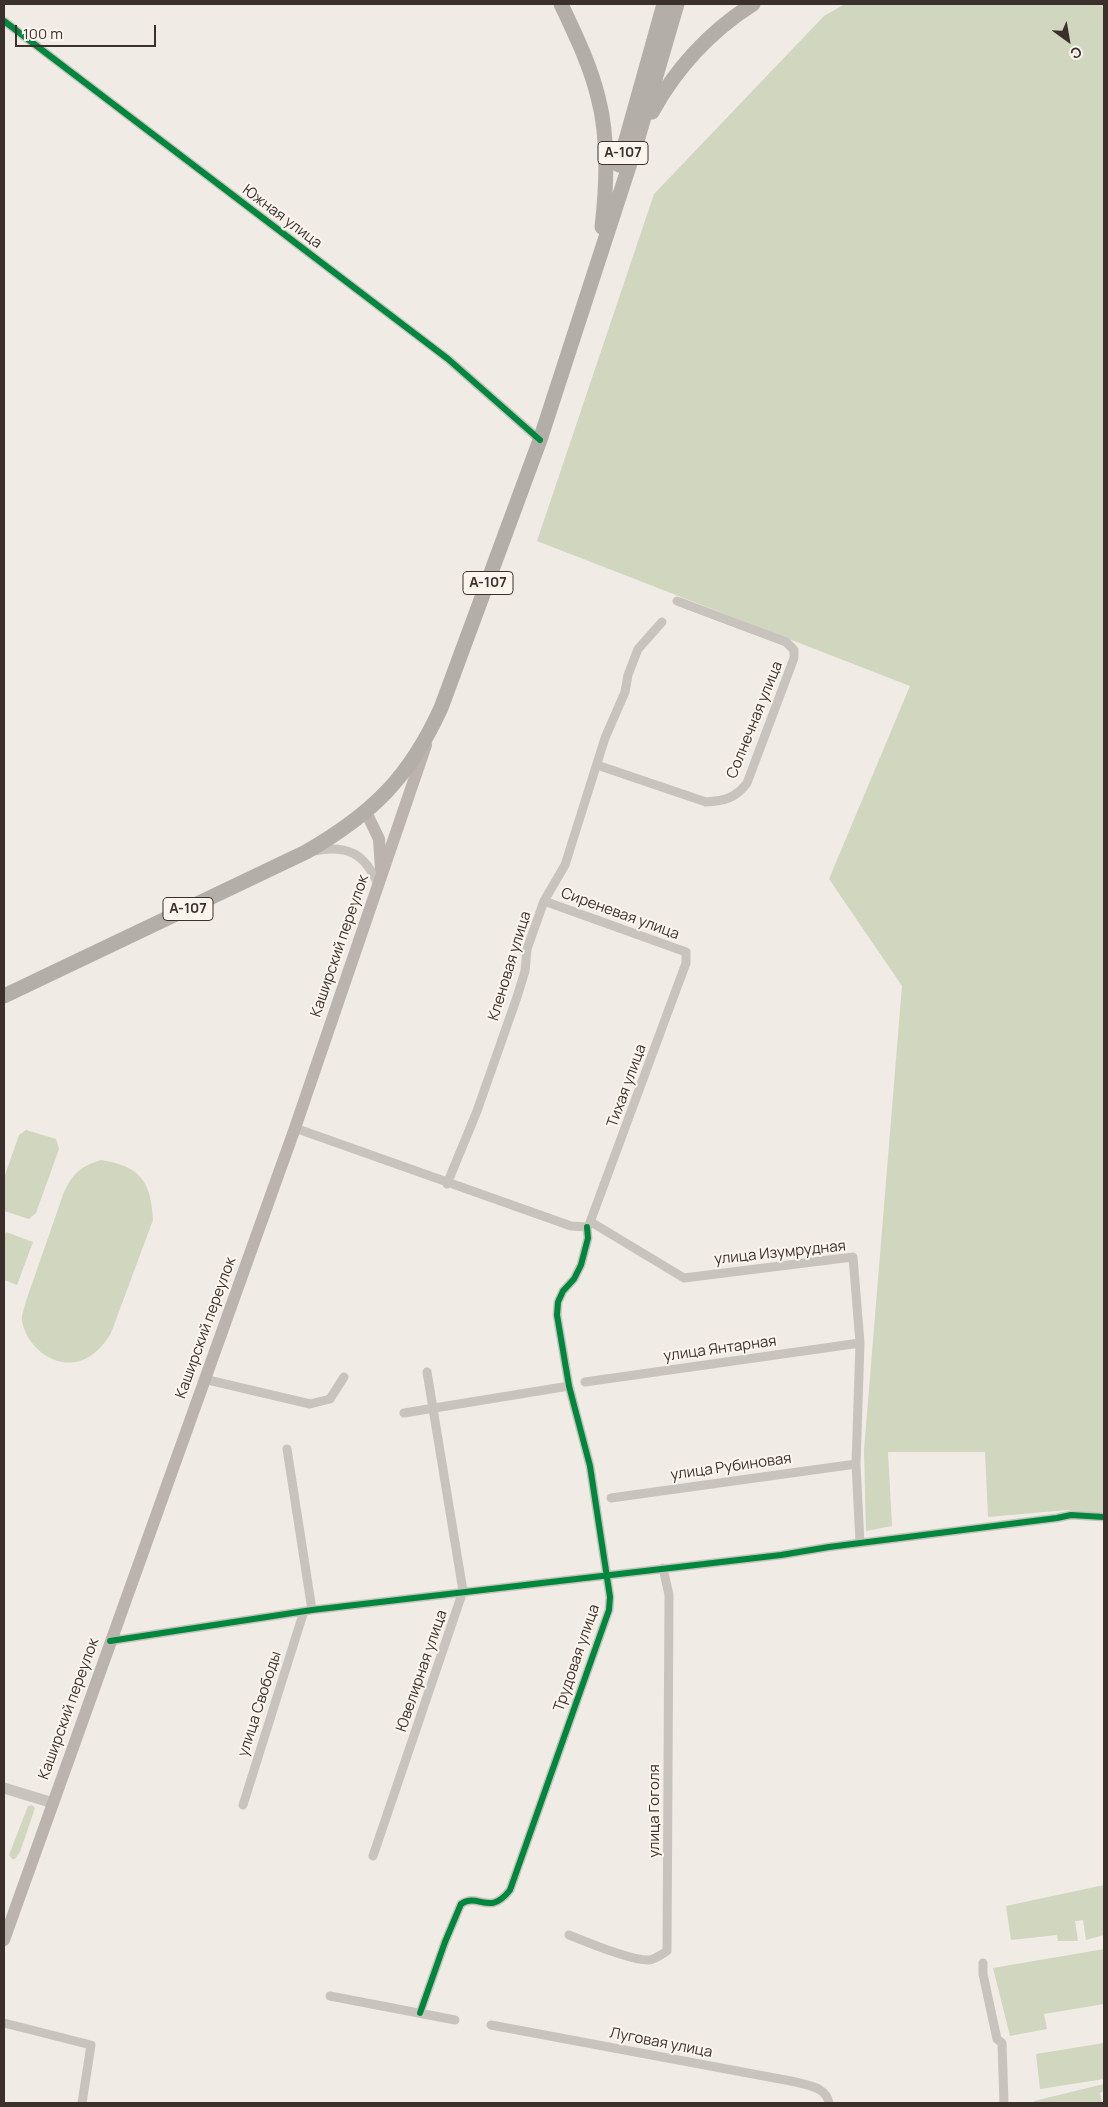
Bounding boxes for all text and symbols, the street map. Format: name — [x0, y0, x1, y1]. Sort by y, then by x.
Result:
scale bar — [18, 15, 159, 47]
north arrow — [1043, 15, 1093, 65]
text: 100 m — [23, 23, 63, 44]
text: С — [1067, 42, 1086, 64]
road number: А-107 — [598, 142, 648, 164]
street label: Южная улица — [239, 181, 325, 253]
road number: А-107 — [463, 572, 513, 594]
street label: Солнечная улица — [723, 659, 787, 781]
street label: Каширский переулок — [307, 873, 373, 1019]
street label: Сиреневая улица — [558, 884, 682, 944]
road number: А-107 — [163, 898, 213, 921]
street label: Кленовая улица — [485, 909, 535, 1023]
street label: Тихая улица — [604, 1042, 650, 1130]
street label: улица Изумрудная — [713, 1237, 847, 1269]
street label: Каширский переулок — [172, 1255, 240, 1401]
street label: улица Янтарная — [662, 1332, 778, 1366]
street label: улица Рубиновая — [669, 1450, 793, 1484]
street label: Трудовая улица — [550, 1602, 604, 1714]
street label: Ювелирная улица — [393, 1608, 451, 1734]
street label: Каширский переулок — [35, 1636, 103, 1782]
street label: улица Свободы — [234, 1649, 286, 1759]
street label: улица Гоголя — [646, 1764, 664, 1858]
street label: Луговая улица — [608, 2024, 714, 2062]

